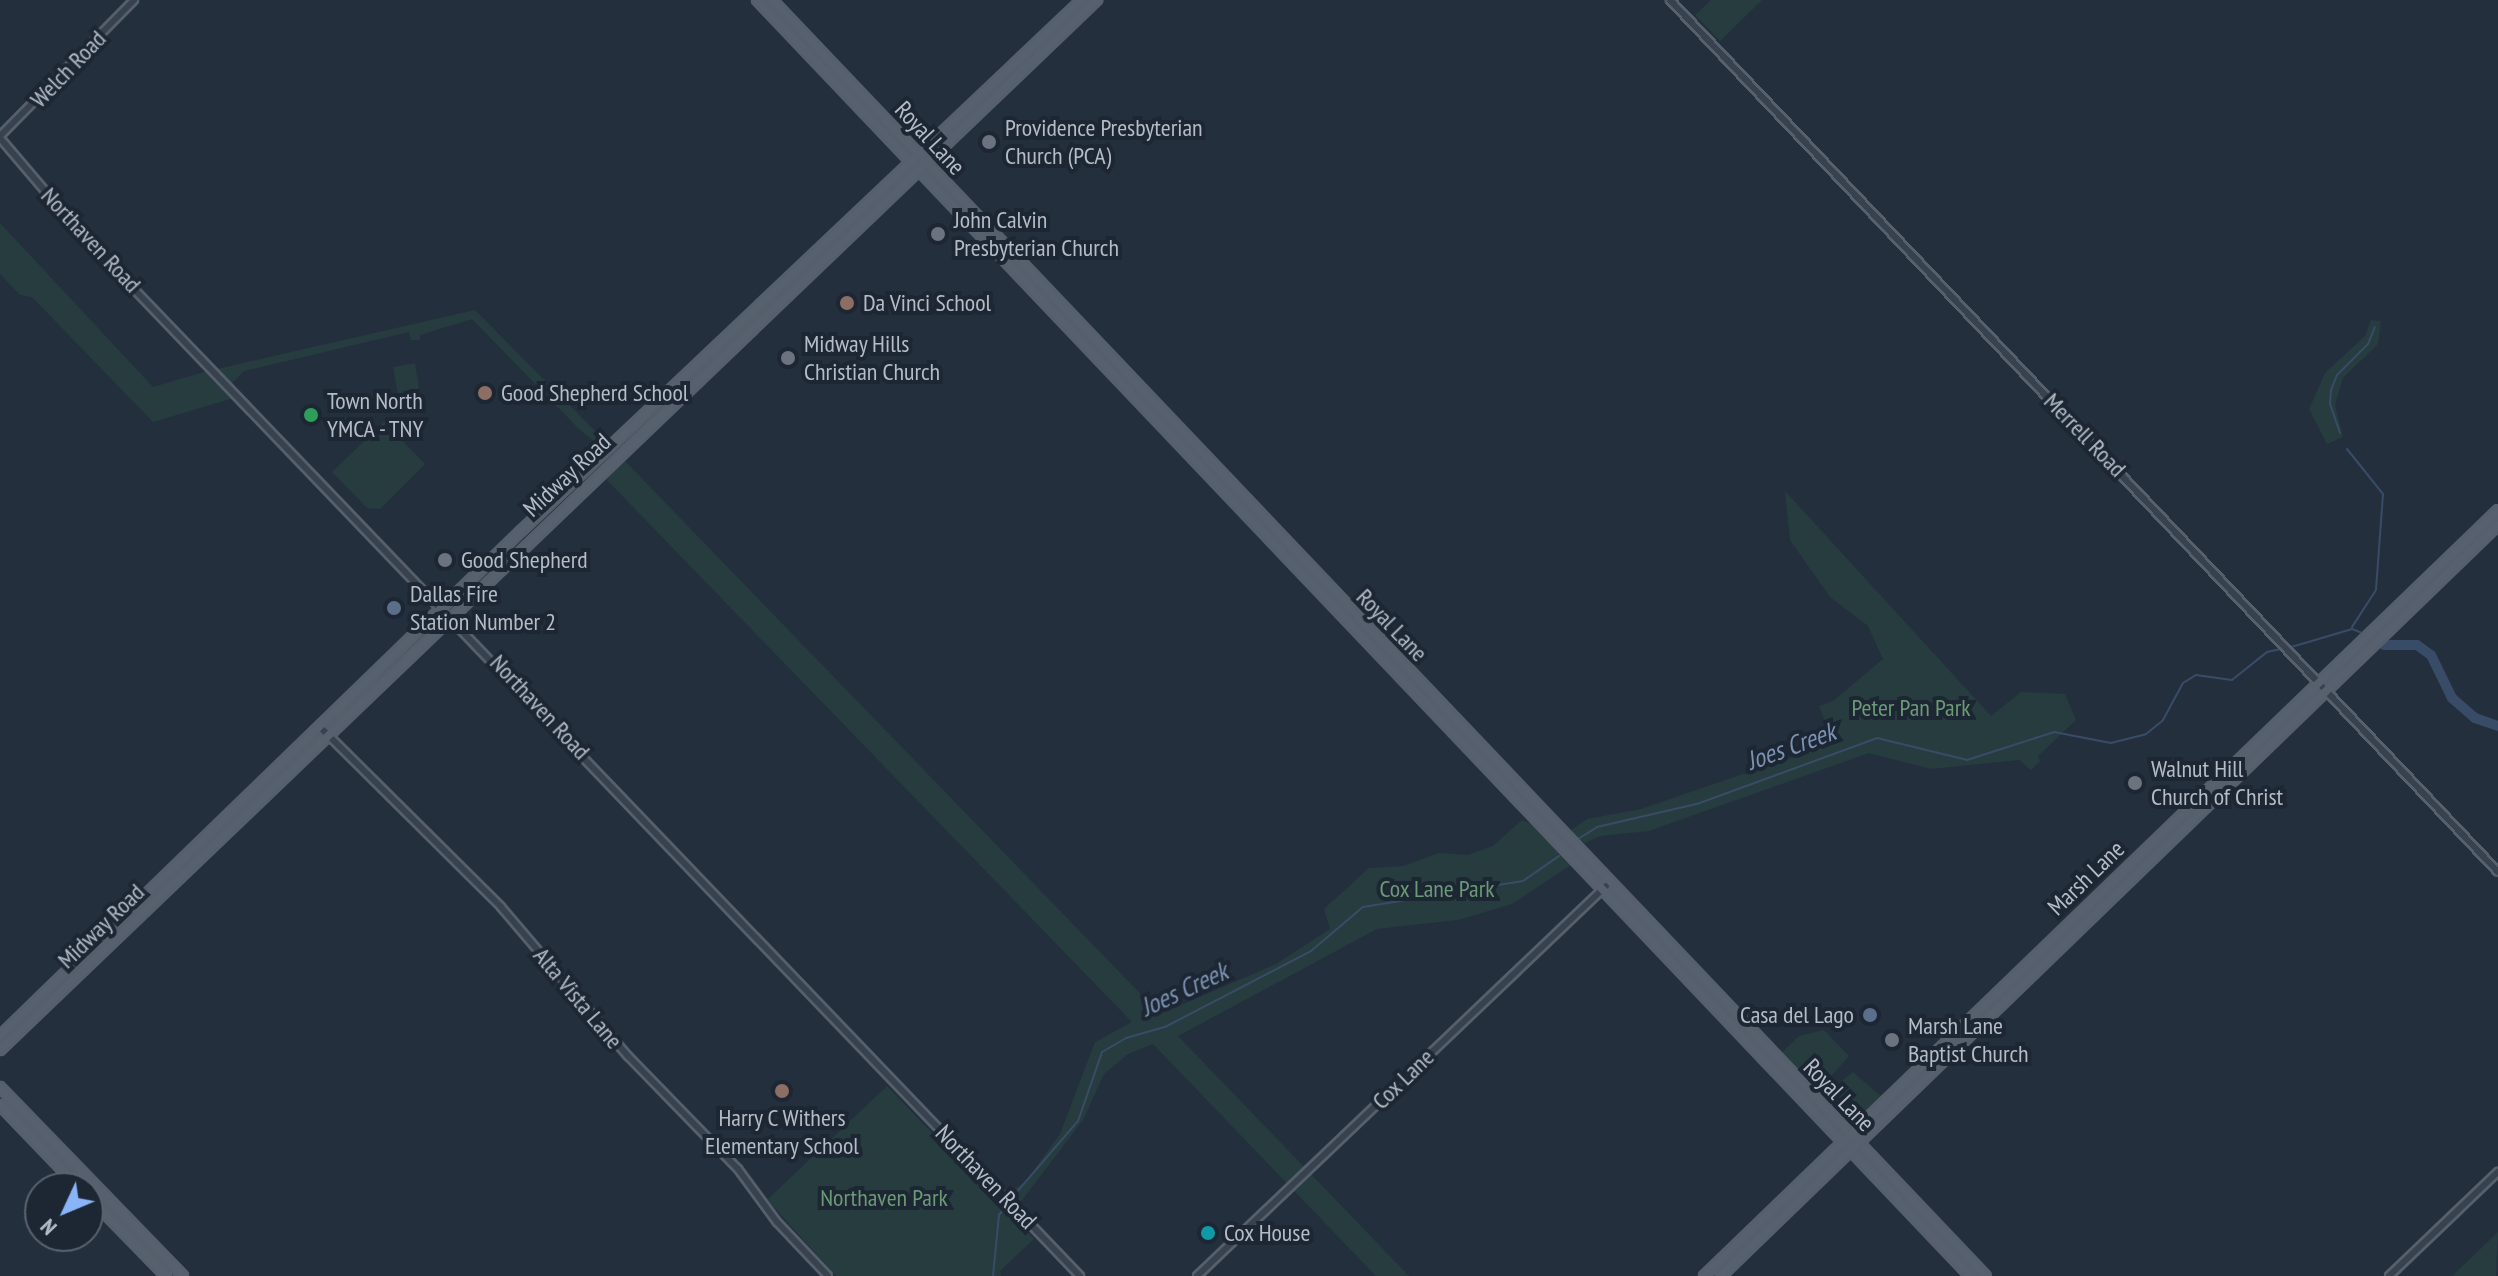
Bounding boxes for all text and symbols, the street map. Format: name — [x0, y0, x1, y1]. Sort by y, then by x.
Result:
street label: Welch Road — [24, 25, 112, 113]
street label: Royal Lane — [889, 95, 971, 181]
place label: Providence Presbyterian Church (PCA) — [1005, 114, 1203, 170]
marker: Providence Presbyterian Church (PCA) — [980, 133, 998, 151]
street label: Northaven Road — [35, 182, 147, 298]
place label: John Calvin Presbyterian Church — [954, 206, 1119, 262]
marker: John Calvin Presbyterian Church — [929, 225, 947, 243]
place label: Da Vinci School — [863, 289, 992, 317]
marker: Da Vinci School — [838, 294, 856, 312]
place label: Midway Hills Christian Church — [804, 330, 940, 386]
marker: Midway Hills Christian Church — [779, 349, 797, 367]
place label: Good Shepherd School — [501, 379, 688, 407]
marker: Good Shepherd School — [476, 384, 494, 402]
place label: Town North YMCA - TNY — [327, 387, 427, 443]
street label: Merrell Road — [2038, 387, 2132, 483]
marker: Town North YMCA - TNY — [302, 406, 320, 424]
street label: Midway Road — [517, 427, 617, 523]
place label: Good Shepherd — [461, 546, 588, 574]
marker: Good Shepherd — [436, 551, 454, 569]
place label: Dallas Fire Station Number 2 — [410, 580, 556, 636]
street label: Royal Lane — [1350, 583, 1434, 667]
marker: Dallas Fire Station Number 2 — [385, 599, 403, 617]
street label: Northaven Road — [484, 649, 596, 765]
park label: Peter Pan Park — [1851, 694, 1971, 722]
water label: Joes Creek — [1742, 716, 1840, 776]
place label: Walnut Hill Church of Christ — [2151, 755, 2283, 811]
marker: Walnut Hill Church of Christ — [2126, 774, 2144, 792]
street label: Marsh Lane — [2042, 835, 2130, 921]
park label: Cox Lane Park — [1379, 875, 1495, 903]
street label: Midway Road — [52, 878, 150, 974]
street label: Alta Vista Lane — [527, 941, 629, 1055]
water label: Joes Creek — [1135, 955, 1233, 1023]
place label: Casa del Lago — [1740, 1001, 1854, 1029]
marker: Casa del Lago — [1861, 1006, 1879, 1024]
place label: Marsh Lane Baptist Church — [1908, 1012, 2029, 1068]
marker: Marsh Lane Baptist Church — [1883, 1031, 1901, 1049]
street label: Cox Lane — [1366, 1043, 1440, 1115]
street label: Royal Lane — [1797, 1053, 1881, 1137]
marker: Harry C Withers Elementary School — [773, 1082, 791, 1100]
place label: Harry C Withers Elementary School — [705, 1104, 859, 1160]
street label: Northaven Road — [929, 1119, 1043, 1235]
north arrow — [24, 1172, 104, 1252]
park label: Northaven Park — [820, 1184, 948, 1212]
text: N — [34, 1213, 62, 1241]
place label: Cox House — [1224, 1219, 1311, 1247]
marker: Cox House — [1199, 1224, 1217, 1242]

